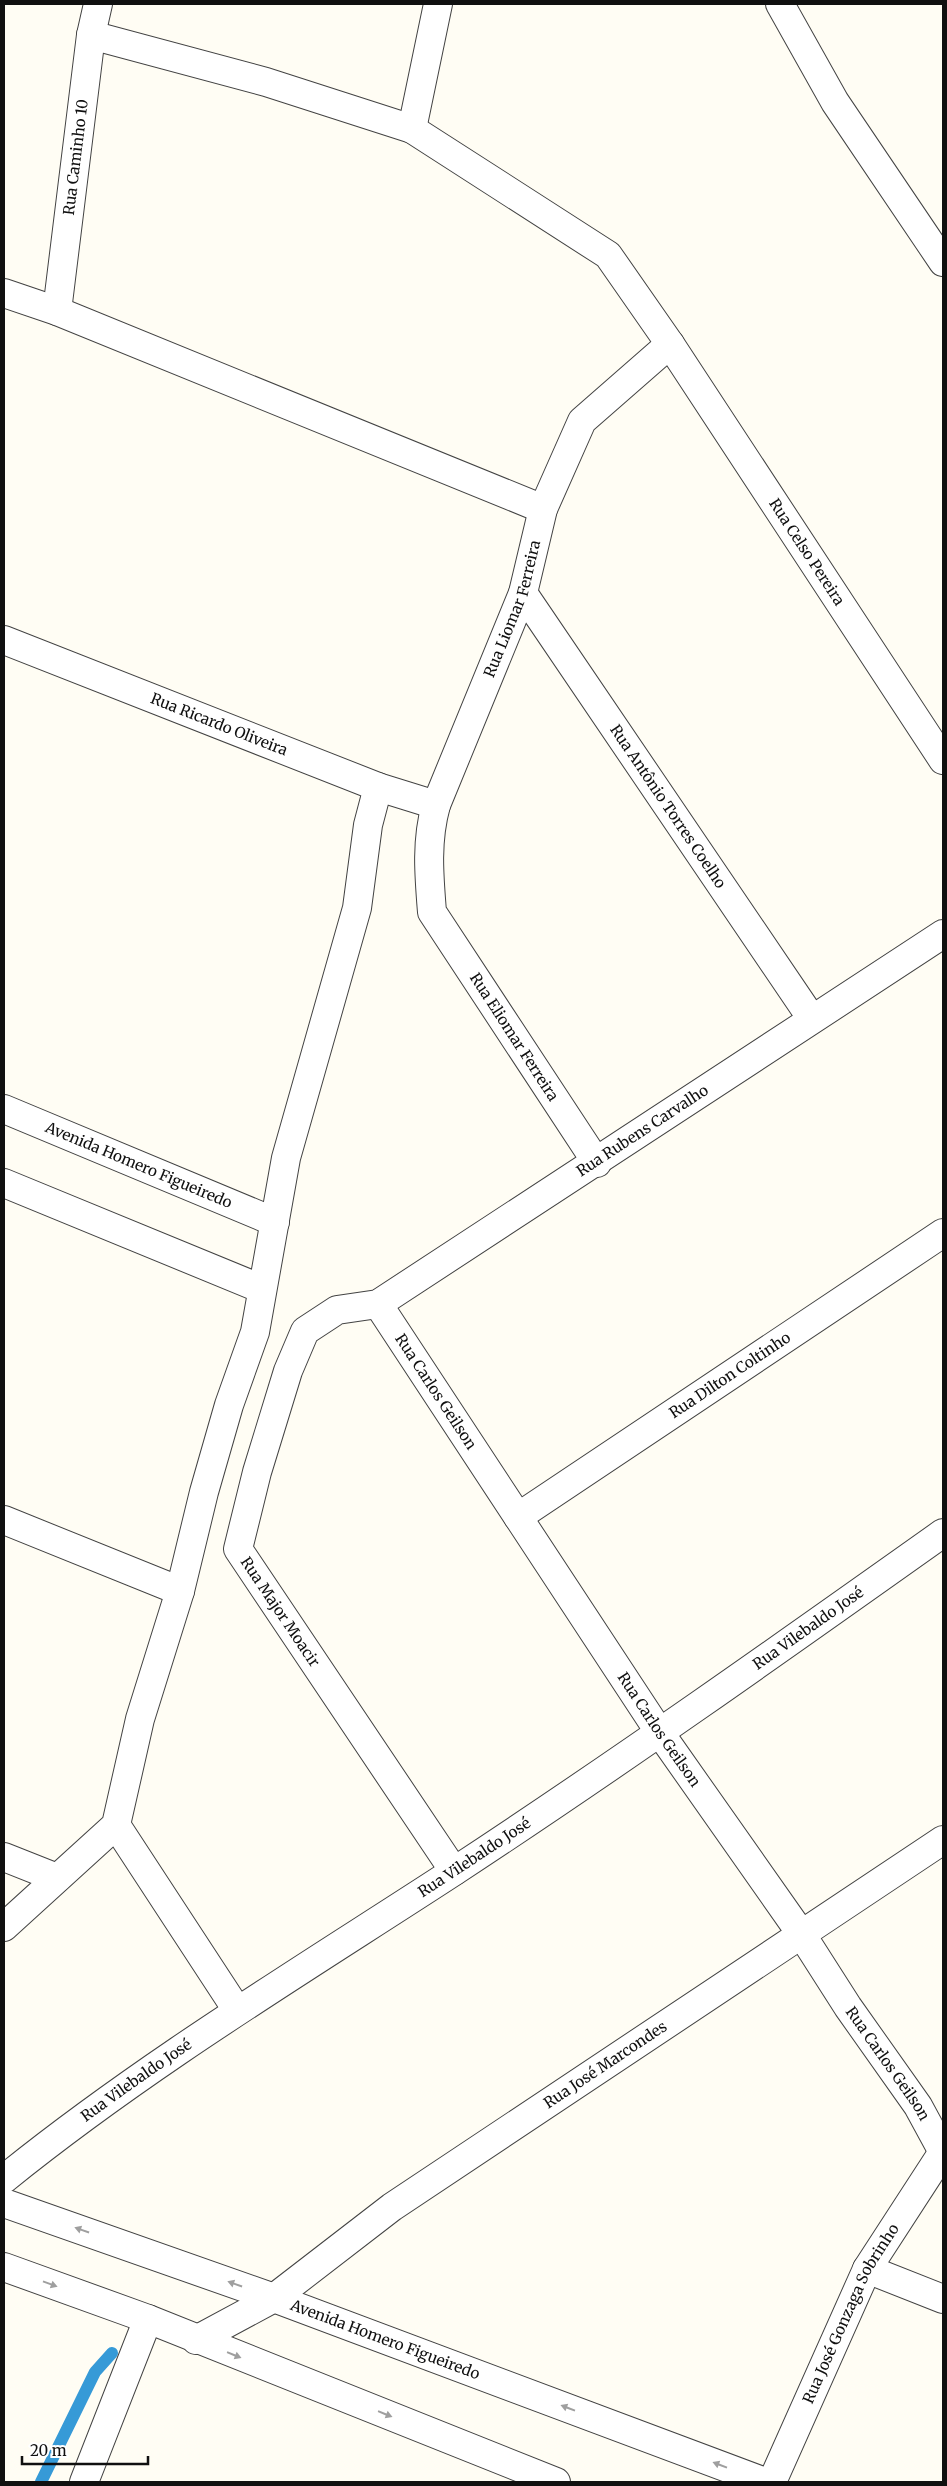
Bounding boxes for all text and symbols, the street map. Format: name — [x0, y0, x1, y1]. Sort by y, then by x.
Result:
street label: Rua Caminho 10 — [59, 98, 92, 216]
street label: Rua Celso Pereira — [765, 495, 849, 609]
street label: Rua Liomar Ferreira — [479, 538, 544, 680]
street label: Rua Ricardo Oliveira — [148, 689, 290, 760]
street label: Rua Antônio Torres Coelho — [606, 721, 731, 892]
street label: Rua Eliomar Ferreira — [466, 969, 563, 1104]
street label: Rua Rubens Carvalho — [573, 1080, 712, 1180]
street label: Avenida Homero Figueiredo — [42, 1117, 235, 1212]
street label: Rua Dilton Coltinho — [666, 1327, 794, 1422]
street label: Rua Carlos Geilson — [391, 1330, 481, 1453]
street label: Rua Major Moacir — [237, 1553, 324, 1670]
street label: Rua Vilebaldo José — [749, 1582, 867, 1673]
street label: Rua Carlos Geilson — [614, 1668, 705, 1790]
street label: Rua Vilebaldo José — [414, 1813, 534, 1901]
street label: Rua Carlos Geilson — [842, 2003, 934, 2124]
street label: Rua José Marcondes — [540, 2017, 670, 2112]
street label: Rua Vilebaldo José — [77, 2035, 195, 2126]
street label: Rua José Gonzaga Sobrinho — [798, 2220, 903, 2406]
one-way arrow — [74, 2226, 89, 2233]
one-way arrow — [227, 2280, 242, 2288]
one-way arrow — [42, 2281, 57, 2288]
street label: Avenida Homero Figueiredo — [287, 2295, 483, 2383]
one-way arrow — [227, 2351, 241, 2359]
one-way arrow — [560, 2404, 575, 2411]
one-way arrow — [378, 2411, 392, 2419]
scale bar — [22, 2434, 149, 2466]
text: 20 m — [30, 2441, 67, 2460]
one-way arrow — [712, 2461, 727, 2468]

